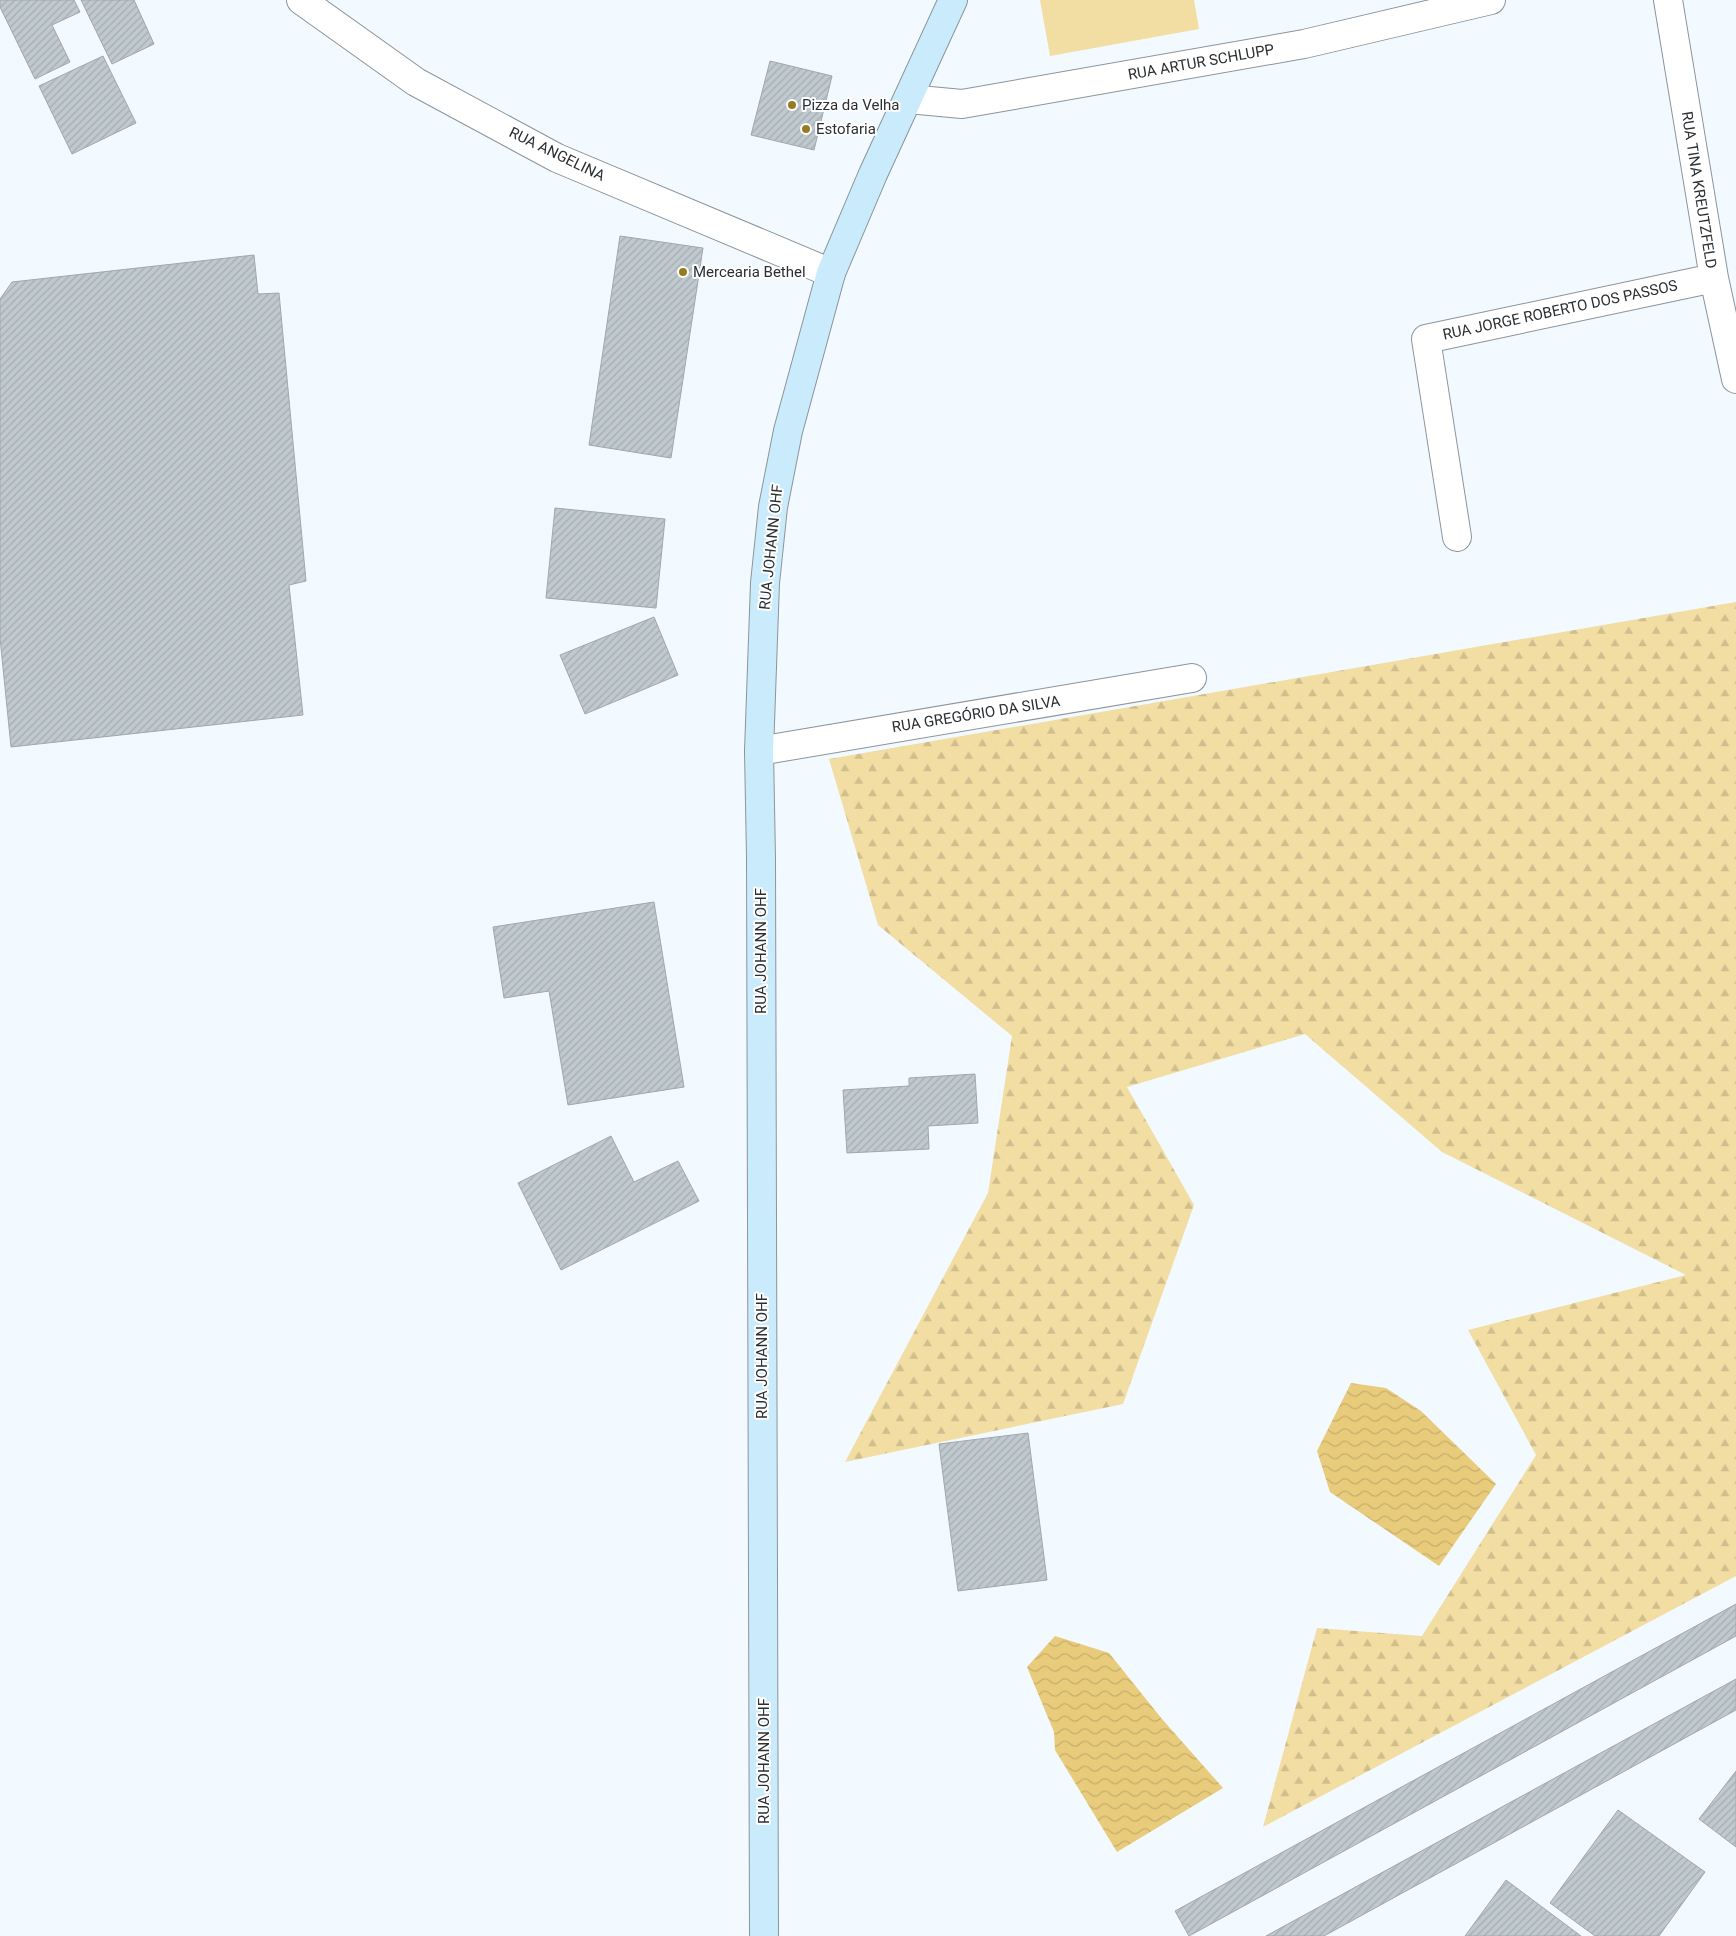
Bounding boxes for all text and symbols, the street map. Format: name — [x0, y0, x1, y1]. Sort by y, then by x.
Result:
street label: RUA ARTUR SCHLUPP — [1127, 40, 1275, 84]
place label: Pizza da Velha — [802, 96, 899, 114]
marker: Pizza da Velha — [786, 99, 798, 111]
street label: RUA TINA KREUTZFELD — [1678, 110, 1720, 270]
place label: Estofaria — [816, 120, 876, 138]
street label: RUA ANGELINA — [506, 123, 608, 185]
marker: Estofaria — [800, 123, 812, 135]
place label: Mercearia Bethel — [693, 263, 806, 281]
marker: Mercearia Bethel — [677, 266, 689, 278]
street label: RUA JORGE ROBERTO DOS PASSOS — [1441, 276, 1679, 344]
street label: RUA JOHANN OHF — [755, 483, 787, 611]
street label: RUA GREGÓRIO DA SILVA — [891, 692, 1062, 736]
street label: RUA JOHANN OHF — [752, 888, 770, 1014]
street label: RUA JOHANN OHF — [753, 1293, 771, 1419]
street label: RUA JOHANN OHF — [755, 1698, 773, 1824]

